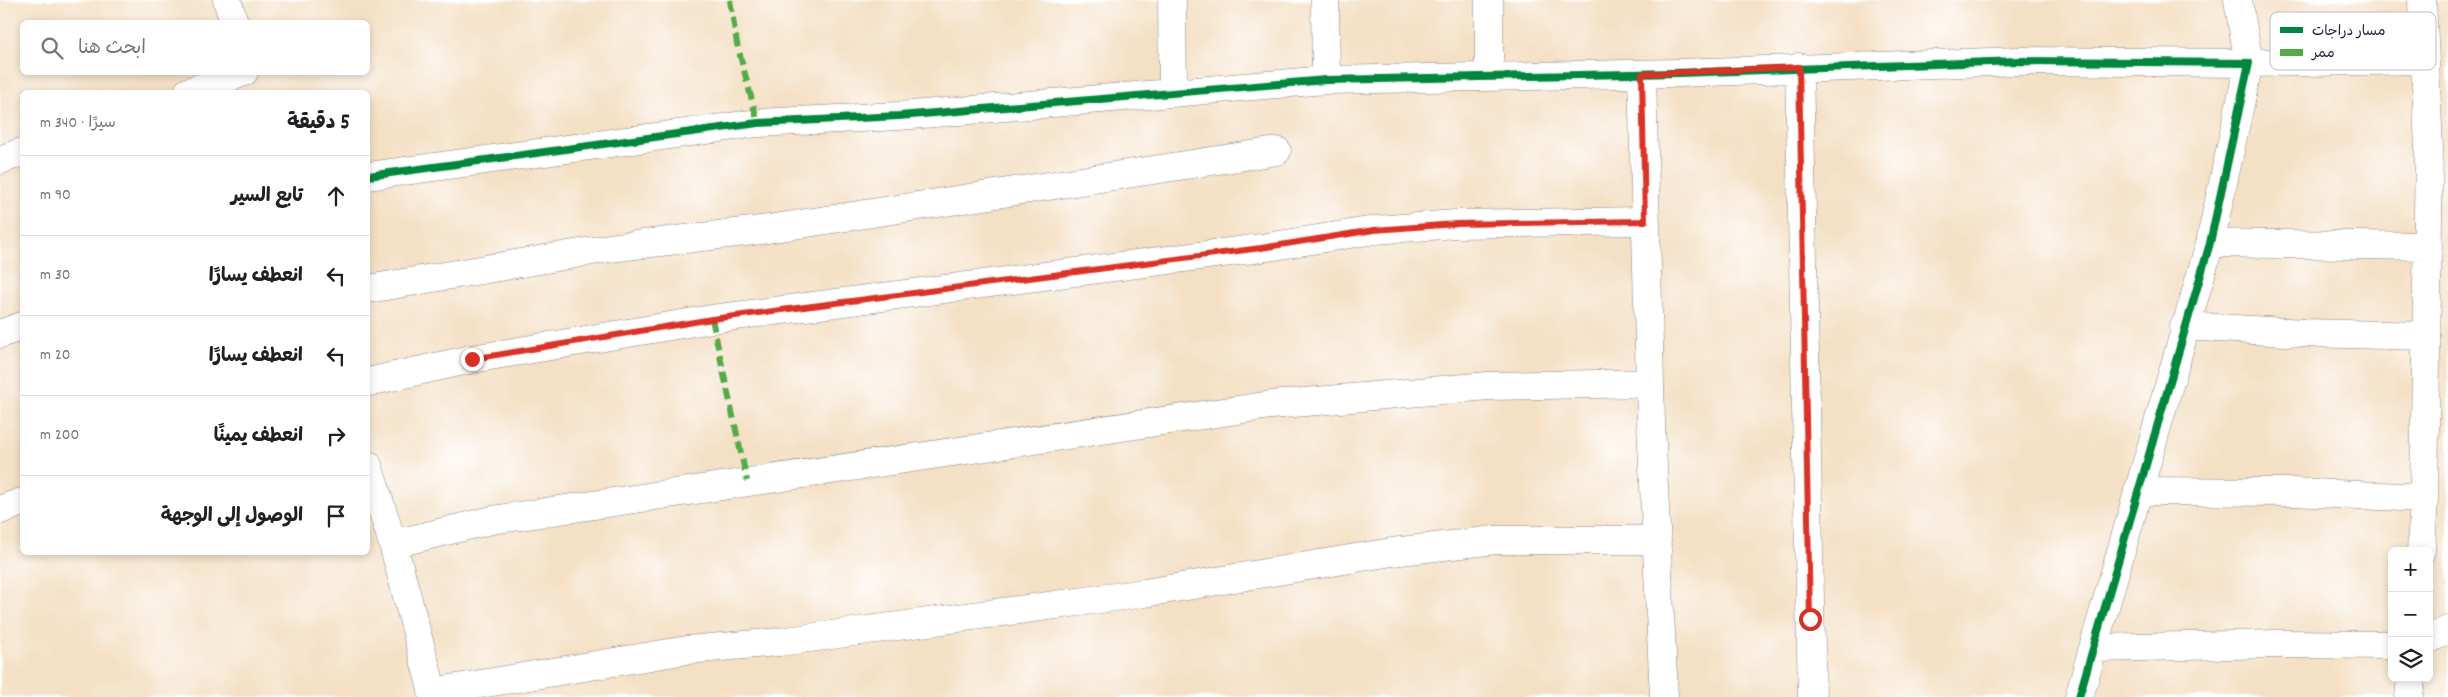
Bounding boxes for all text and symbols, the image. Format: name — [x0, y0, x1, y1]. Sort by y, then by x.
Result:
legend — [2270, 12, 2436, 70]
search box — [20, 20, 370, 75]
text: مسار دراجات — [2312, 22, 2386, 42]
icon: search — [38, 34, 66, 62]
text: ابحث هنا — [78, 36, 146, 63]
text: ممر — [2311, 44, 2335, 64]
text: 5 دقيقة — [287, 109, 350, 139]
text: سيرًا · 340 m — [40, 112, 116, 135]
icon: ahead — [322, 182, 350, 210]
text: 90 m — [40, 184, 71, 207]
text: تابع السير — [231, 184, 303, 211]
icon: left — [322, 262, 350, 290]
text: 30 m — [40, 264, 71, 287]
text: انعطف يسارًا — [209, 264, 303, 291]
icon: left — [322, 342, 350, 370]
text: 20 m — [40, 344, 70, 367]
text: انعطف يسارًا — [209, 344, 303, 371]
route end — [461, 348, 484, 371]
icon: right — [322, 422, 350, 450]
text: 200 m — [40, 424, 79, 447]
text: انعطف يمينًا — [214, 424, 303, 451]
icon: arrive — [322, 502, 350, 530]
text: الوصول إلى الوجهة — [161, 504, 303, 531]
map controls — [2388, 547, 2433, 682]
button: + — [2388, 547, 2433, 592]
button: − — [2388, 592, 2433, 637]
route start — [1799, 608, 1822, 631]
button: layers — [2388, 637, 2433, 682]

